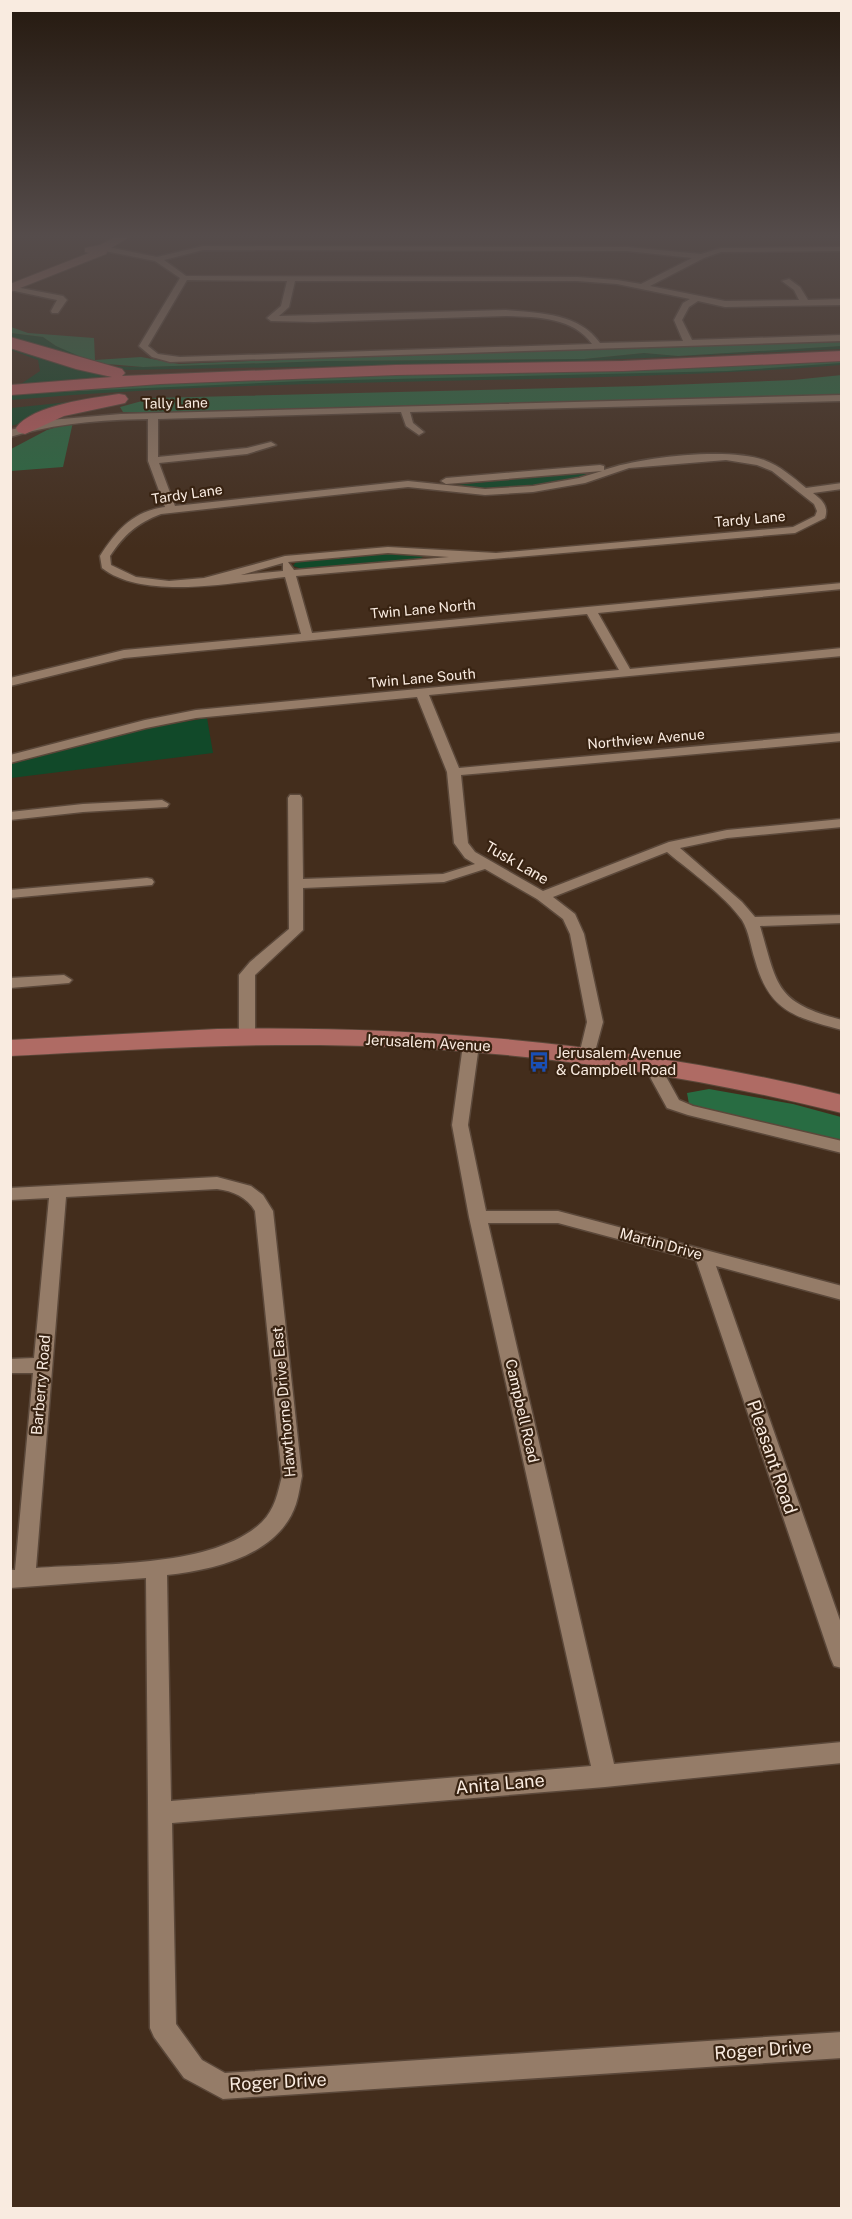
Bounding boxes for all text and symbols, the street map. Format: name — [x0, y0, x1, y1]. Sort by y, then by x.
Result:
street label: Tally Lane — [142, 394, 208, 412]
street label: Tardy Lane — [151, 481, 224, 507]
street label: Tardy Lane — [714, 508, 786, 530]
street label: Twin Lane North — [370, 596, 476, 622]
street label: Twin Lane South — [368, 665, 476, 691]
street label: Northview Avenue — [587, 726, 705, 752]
street label: Tusk Lane — [483, 838, 552, 888]
street label: Jerusalem Avenue — [365, 1031, 491, 1054]
place label: Jerusalem Avenue & Campbell Road — [556, 1044, 682, 1078]
bus stop icon: Jerusalem Avenue & Campbell Road — [527, 1050, 551, 1074]
street label: Martin Drive — [618, 1224, 704, 1263]
street label: Hawthorne Drive East — [268, 1326, 299, 1478]
street label: Barberry Road — [28, 1334, 53, 1436]
street label: Campbell Road — [502, 1357, 543, 1464]
street label: Pleasant Road — [743, 1397, 802, 1517]
street label: Anita Lane — [454, 1769, 545, 1798]
street label: Roger Drive — [714, 2036, 812, 2063]
street label: Roger Drive — [229, 2068, 327, 2095]

